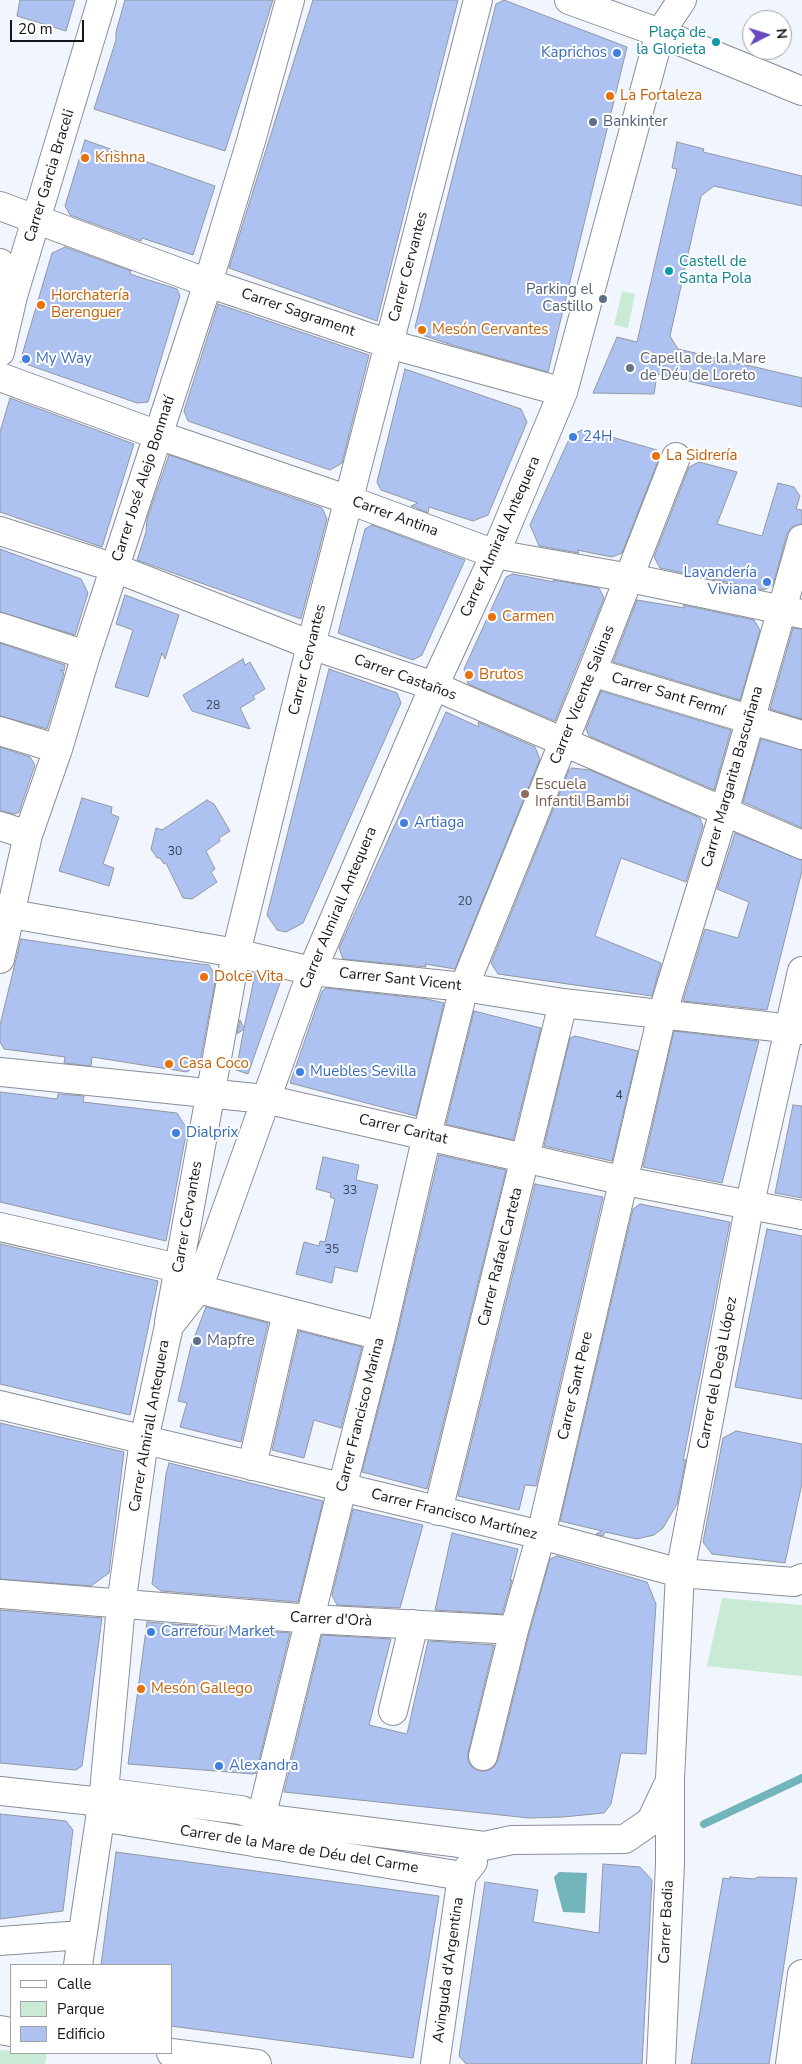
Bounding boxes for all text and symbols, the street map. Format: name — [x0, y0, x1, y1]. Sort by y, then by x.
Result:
scale bar — [12, 10, 86, 42]
north arrow — [742, 10, 792, 60]
text: 20 m — [18, 19, 53, 39]
place label: Plaça de la Glorieta — [636, 24, 706, 59]
text: N — [772, 28, 791, 40]
marker: Plaça de la Glorieta — [710, 36, 722, 48]
place label: Kaprichos — [541, 44, 607, 62]
marker: Kaprichos — [611, 47, 623, 59]
place label: La Fortaleza — [620, 87, 702, 105]
marker: La Fortaleza — [604, 90, 616, 102]
street label: Carrer Garcia Braceli — [21, 107, 79, 245]
place label: Bankinter — [603, 113, 668, 131]
marker: Bankinter — [587, 116, 599, 128]
place label: Krishna — [95, 149, 145, 167]
marker: Krishna — [79, 152, 91, 164]
street label: Carrer Cervantes — [386, 210, 432, 324]
place label: Castell de Santa Pola — [679, 253, 752, 288]
marker: Castell de Santa Pola — [663, 265, 675, 277]
place label: Parking el Castillo — [526, 281, 593, 316]
street label: Carrer Sagrament — [239, 285, 357, 341]
place label: Horchatería Berenguer — [51, 287, 129, 322]
marker: Parking el Castillo — [597, 293, 609, 305]
marker: Horchatería Berenguer — [35, 299, 47, 311]
place label: Mesón Cervantes — [432, 321, 549, 339]
marker: Mesón Cervantes — [416, 324, 428, 336]
place label: My Way — [36, 350, 92, 368]
place label: Capella de la Mare de Déu de Loreto — [640, 350, 766, 385]
marker: My Way — [20, 353, 32, 365]
marker: Capella de la Mare de Déu de Loreto — [624, 362, 636, 374]
street label: Carrer José Alejo Bonmatí — [109, 394, 179, 564]
place label: 24H — [583, 428, 612, 446]
marker: 24H — [567, 431, 579, 443]
place label: La Sidrería — [666, 447, 737, 465]
marker: La Sidrería — [650, 450, 662, 462]
street label: Carrer Almirall Antequera — [457, 454, 545, 620]
street label: Carrer Antina — [349, 493, 441, 541]
place label: Lavandería Viviana — [683, 564, 757, 599]
marker: Lavandería Viviana — [761, 576, 773, 588]
street label: Carrer Cervantes — [286, 603, 330, 717]
place label: Carmen — [502, 608, 555, 626]
marker: Carmen — [486, 611, 498, 623]
street label: Carrer Vicente Salinas — [547, 623, 619, 767]
street label: Carrer Castaños — [351, 651, 459, 705]
place label: Brutos — [479, 666, 524, 684]
marker: Brutos — [463, 669, 475, 681]
street label: Carrer Sant Fermí — [609, 669, 727, 721]
street label: Carrer Margarita Bascuñana — [698, 684, 768, 870]
house number: 28 — [206, 699, 220, 713]
place label: Escuela Infantil Bambi — [535, 776, 629, 811]
marker: Escuela Infantil Bambi — [519, 788, 531, 800]
place label: Artiaga — [414, 814, 464, 832]
marker: Artiaga — [398, 817, 410, 829]
street label: Carrer Almirall Antequera — [297, 824, 381, 992]
house number: 30 — [168, 845, 182, 859]
house number: 20 — [458, 895, 472, 909]
street label: Carrer Sant Vicent — [338, 965, 462, 995]
place label: Dolce Vita — [214, 968, 283, 986]
marker: Dolce Vita — [198, 971, 210, 983]
place label: Casa Coco — [179, 1055, 249, 1073]
marker: Casa Coco — [163, 1058, 175, 1070]
place label: Muebles Sevilla — [310, 1063, 417, 1081]
marker: Muebles Sevilla — [294, 1066, 306, 1078]
house number: 4 — [615, 1089, 623, 1103]
street label: Carrer Caritat — [357, 1111, 449, 1149]
place label: Dialprix — [186, 1124, 238, 1142]
marker: Dialprix — [170, 1127, 182, 1139]
street label: Carrer Cervantes — [169, 1160, 207, 1274]
house number: 33 — [343, 1184, 357, 1198]
street label: Carrer Rafael Carteta — [475, 1186, 527, 1328]
house number: 35 — [325, 1243, 339, 1257]
street label: Carrer del Degà Llópez — [694, 1295, 742, 1451]
street label: Carrer Sant Pere — [555, 1330, 597, 1442]
place label: Mapfre — [207, 1332, 255, 1350]
marker: Mapfre — [191, 1335, 203, 1347]
street label: Carrer Francisco Marina — [333, 1336, 389, 1494]
street label: Carrer Almirall Antequera — [126, 1339, 174, 1513]
street label: Carrer Francisco Martínez — [369, 1486, 539, 1544]
street label: Carrer d'Orà — [289, 1609, 373, 1631]
place label: Carrefour Market — [161, 1623, 275, 1641]
marker: Carrefour Market — [145, 1626, 157, 1638]
place label: Mesón Gallego — [151, 1680, 252, 1698]
marker: Mesón Gallego — [135, 1683, 147, 1695]
place label: Alexandra — [229, 1757, 298, 1775]
marker: Alexandra — [213, 1760, 225, 1772]
street label: Carrer de la Mare de Déu del Carme — [178, 1822, 420, 1878]
street label: Carrer Badia — [656, 1880, 678, 1964]
street label: Avinguda d'Argentina — [430, 1896, 468, 2044]
legend — [10, 1964, 172, 2054]
text: Calle — [57, 1974, 92, 1994]
text: Parque — [57, 1999, 105, 2019]
text: Edificio — [57, 2024, 105, 2044]

